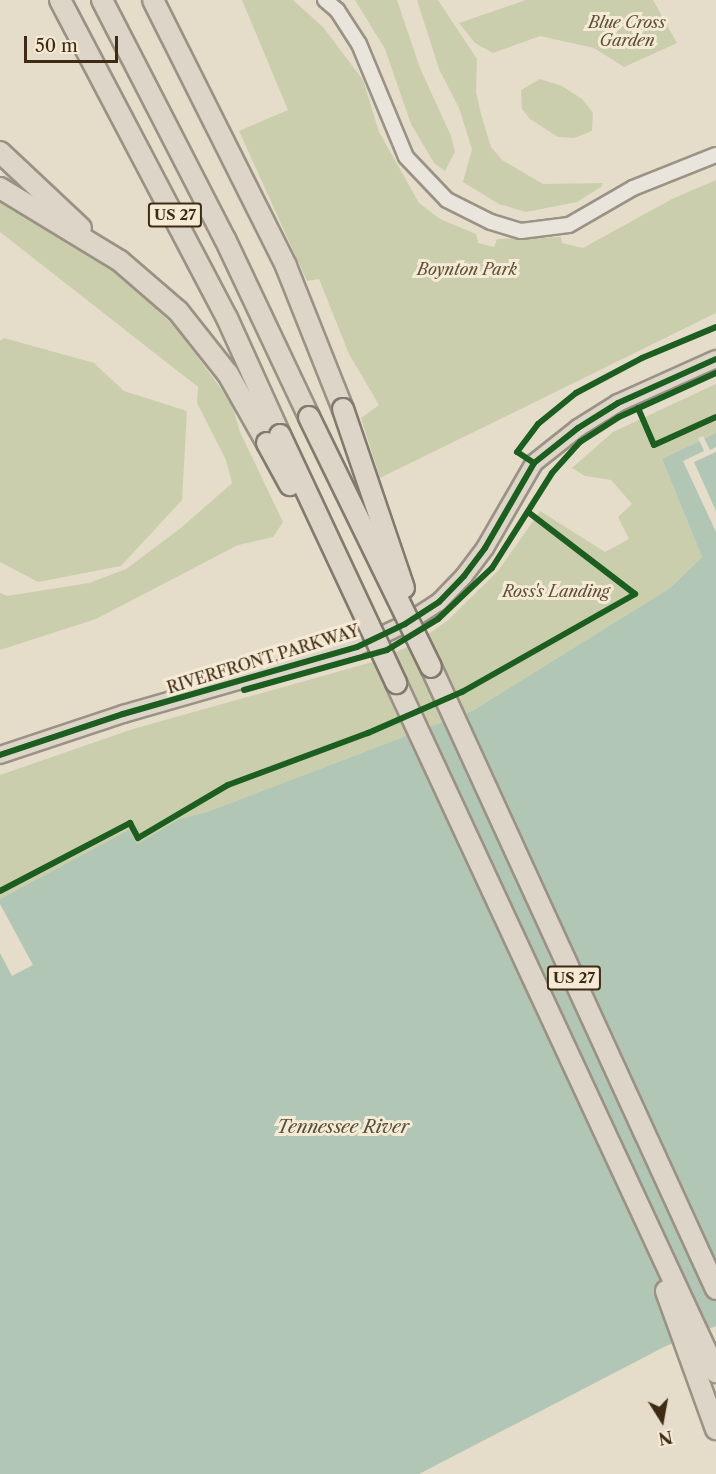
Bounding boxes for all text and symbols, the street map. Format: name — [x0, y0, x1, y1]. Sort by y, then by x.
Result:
park label: Blue Cross Garden — [588, 12, 666, 50]
scale bar — [27, 24, 122, 62]
text: 50 m — [35, 35, 78, 57]
road number: US 27 — [146, 203, 204, 227]
park label: Boynton Park — [417, 259, 517, 279]
park label: Ross's Landing — [502, 581, 610, 601]
street label: RIVERFRONT PARKWAY — [164, 621, 362, 697]
road number: US 27 — [546, 966, 602, 990]
water label: Tennessee River — [277, 1116, 409, 1138]
north arrow — [632, 1390, 692, 1450]
text: N — [657, 1427, 674, 1449]

